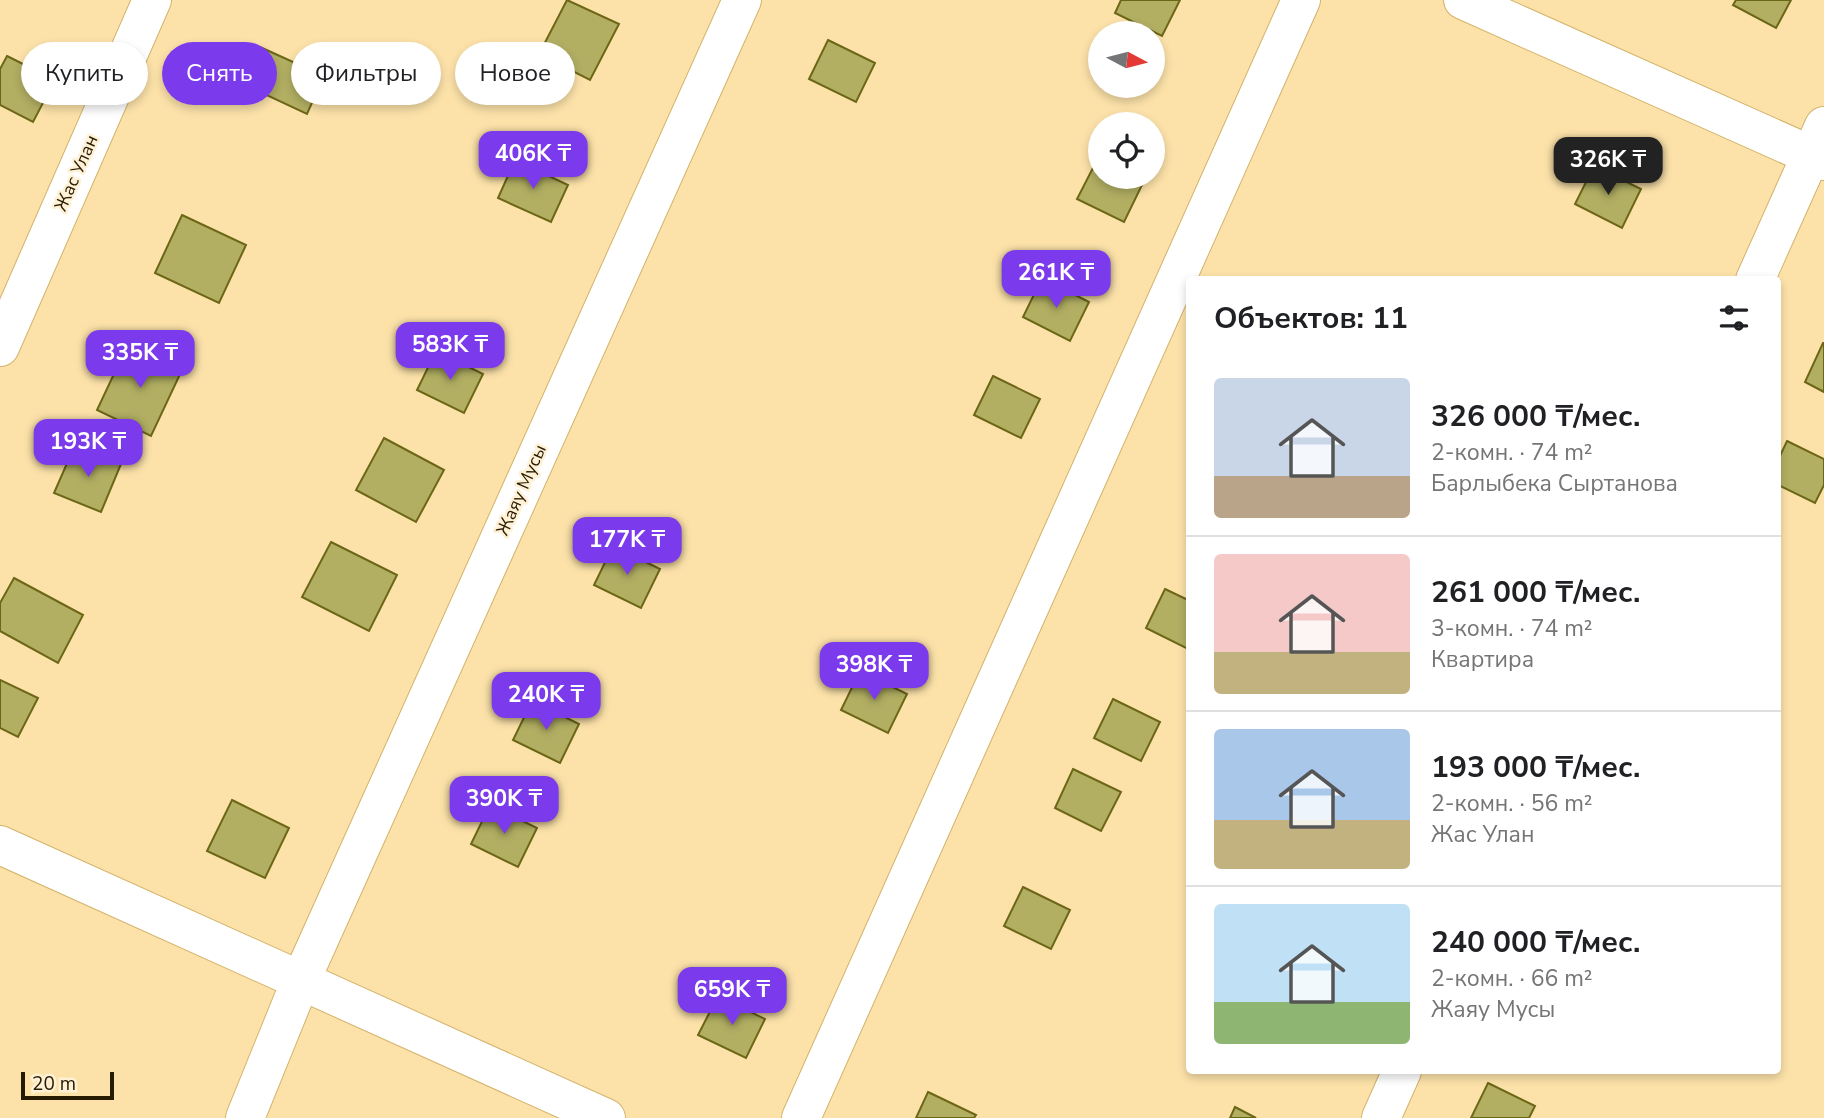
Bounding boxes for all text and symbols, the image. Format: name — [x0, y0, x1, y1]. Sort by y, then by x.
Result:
north arrow — [1088, 21, 1166, 98]
map controls — [1088, 21, 1165, 189]
chip: Купить — [21, 42, 148, 105]
chip: Снять — [162, 42, 277, 105]
chip: Фильтры — [291, 42, 441, 105]
chip: Новое — [455, 42, 575, 105]
button: locate — [1088, 112, 1165, 189]
street label: Жас Улан — [49, 131, 103, 215]
pin: 406K ₸ — [476, 132, 590, 191]
text: 406K ₸ — [495, 138, 571, 169]
pin: 326K ₸ — [1551, 138, 1665, 197]
text: 326K ₸ — [1570, 144, 1646, 175]
pin: 261K ₸ — [999, 250, 1113, 310]
text: 261K ₸ — [1018, 257, 1094, 288]
text: Объектов: 11 — [1214, 298, 1408, 339]
icon: filters — [1715, 299, 1753, 337]
pin: 583K ₸ — [393, 322, 507, 382]
text: 583K ₸ — [412, 329, 488, 360]
pin: 335K ₸ — [83, 330, 197, 390]
text: 335K ₸ — [102, 337, 178, 368]
text: 326 000 ₸/мес. — [1431, 396, 1640, 437]
icon: home — [1270, 406, 1354, 490]
pin: 193K ₸ — [31, 420, 145, 479]
text: 193K ₸ — [50, 426, 126, 457]
text: 2-комн. · 74 m² — [1431, 437, 1593, 468]
street label: Жаяу Мусы — [490, 441, 552, 539]
text: Барлыбека Сыртанова — [1431, 468, 1678, 499]
pin: 177K ₸ — [570, 518, 684, 577]
text: 177K ₸ — [589, 524, 665, 555]
text: 261 000 ₸/мес. — [1431, 572, 1640, 613]
icon: home — [1270, 582, 1354, 666]
text: 3-комн. · 74 m² — [1431, 613, 1593, 644]
pin: 398K ₸ — [817, 642, 931, 702]
text: Квартира — [1431, 644, 1534, 675]
text: 398K ₸ — [836, 649, 912, 680]
pin: 240K ₸ — [489, 672, 603, 732]
text: 240K ₸ — [508, 679, 584, 710]
text: 193 000 ₸/мес. — [1431, 747, 1640, 788]
icon: home — [1270, 757, 1354, 841]
pin: 390K ₸ — [447, 776, 561, 836]
text: 390K ₸ — [466, 783, 542, 814]
text: 2-комн. · 56 m² — [1431, 788, 1593, 819]
text: Жас Улан — [1431, 819, 1535, 850]
text: 240 000 ₸/мес. — [1431, 922, 1640, 963]
icon: home — [1270, 932, 1354, 1016]
text: 2-комн. · 66 m² — [1431, 963, 1593, 994]
pin: 659K ₸ — [675, 968, 789, 1027]
text: 659K ₸ — [694, 974, 770, 1005]
text: Жаяу Мусы — [1431, 994, 1555, 1025]
scale bar — [21, 1069, 114, 1101]
text: 20 m — [32, 1071, 76, 1097]

